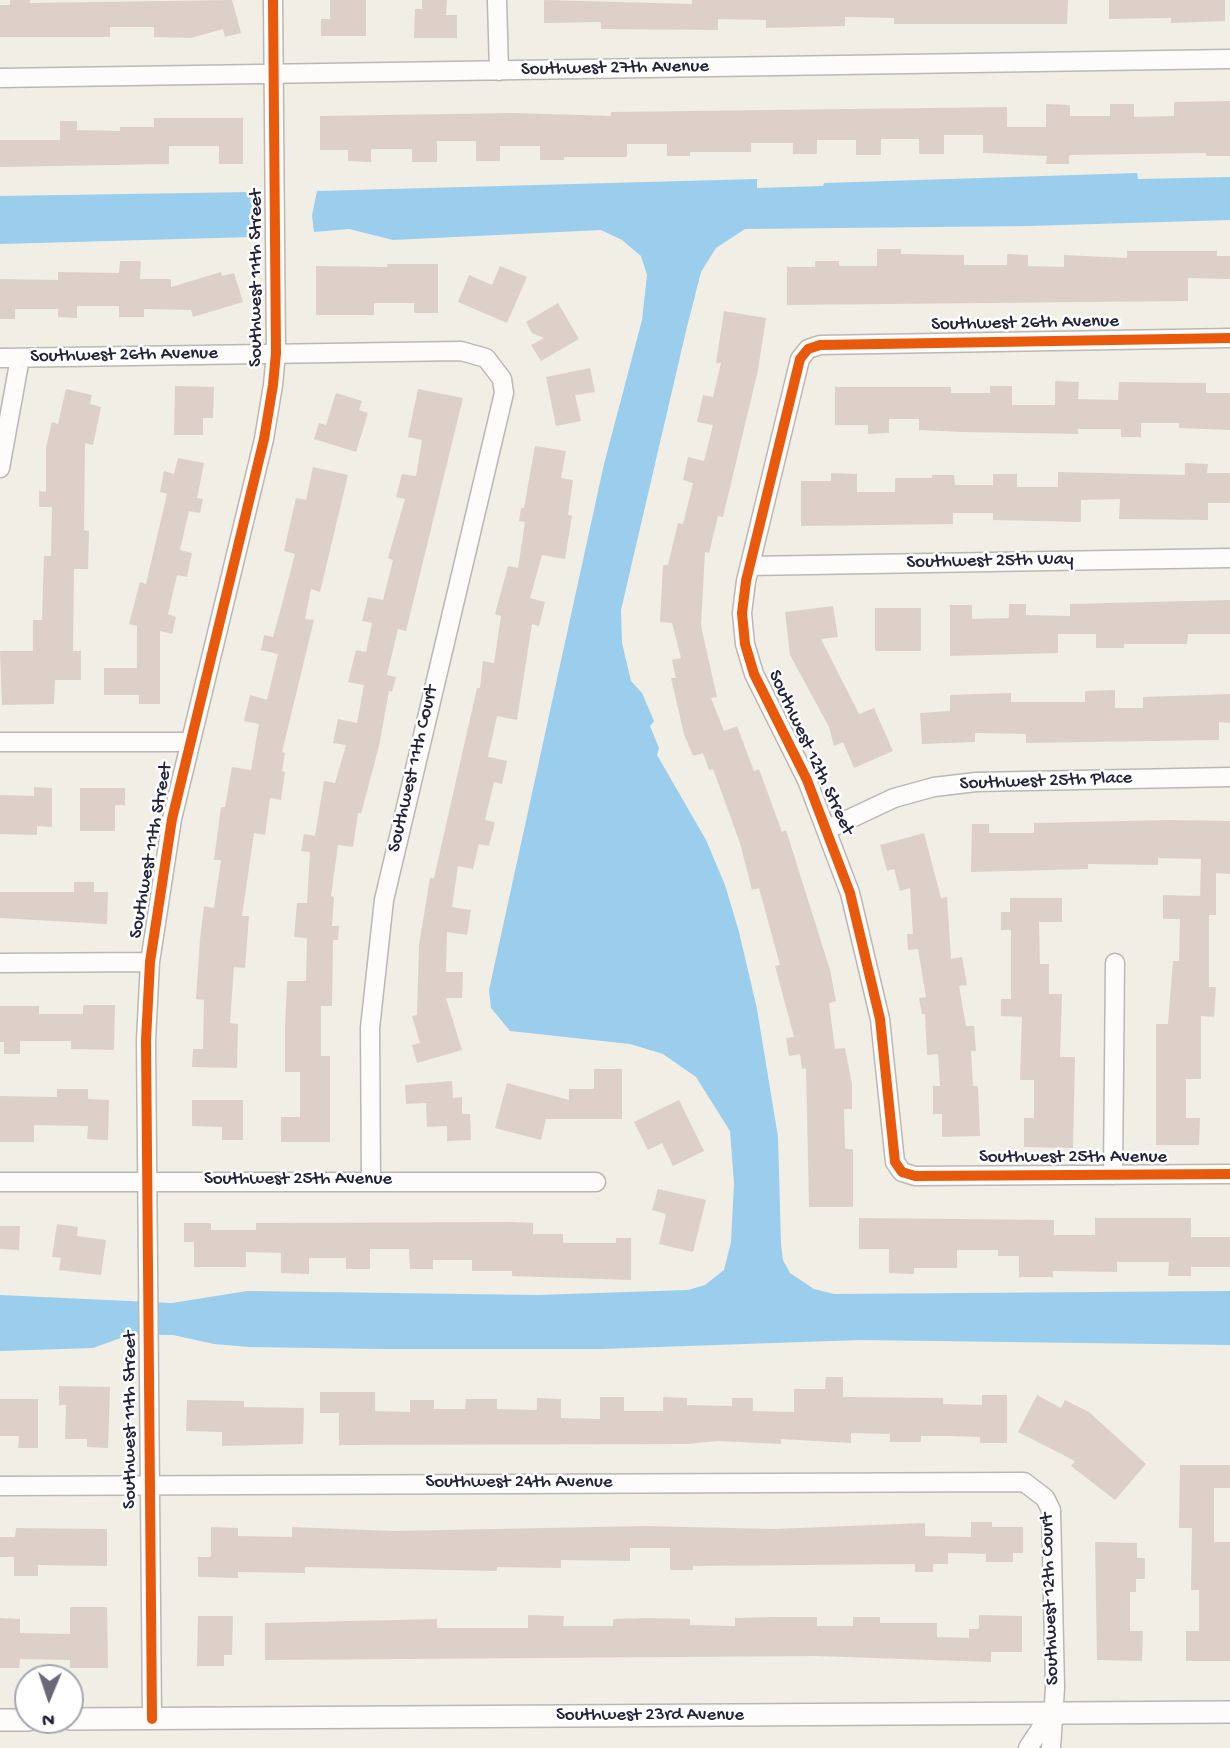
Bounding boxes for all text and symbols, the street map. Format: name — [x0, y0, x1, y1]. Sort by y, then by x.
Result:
street label: Southwest 27th Avenue — [521, 56, 709, 82]
street label: Southwest 11th Street — [246, 189, 268, 367]
street label: Southwest 26th Avenue — [931, 311, 1119, 337]
street label: Southwest 26th Avenue — [30, 343, 218, 369]
street label: Southwest 25th Way — [906, 549, 1074, 575]
street label: Southwest 12th Street — [762, 667, 858, 839]
street label: Southwest 11th Court — [384, 683, 444, 855]
street label: Southwest 11th Street — [125, 761, 179, 941]
street label: Southwest 25th Place — [959, 768, 1133, 796]
street label: Southwest 25th Avenue — [979, 1147, 1167, 1169]
street label: Southwest 25th Avenue — [204, 1169, 392, 1191]
street label: Southwest 11th Street — [120, 1331, 142, 1509]
street label: Southwest 24th Avenue — [425, 1472, 613, 1494]
street label: Southwest 12th Court — [1037, 1512, 1065, 1686]
north arrow — [14, 1664, 84, 1734]
street label: Southwest 23rd Avenue — [556, 1705, 744, 1727]
text: N — [42, 1707, 55, 1730]

